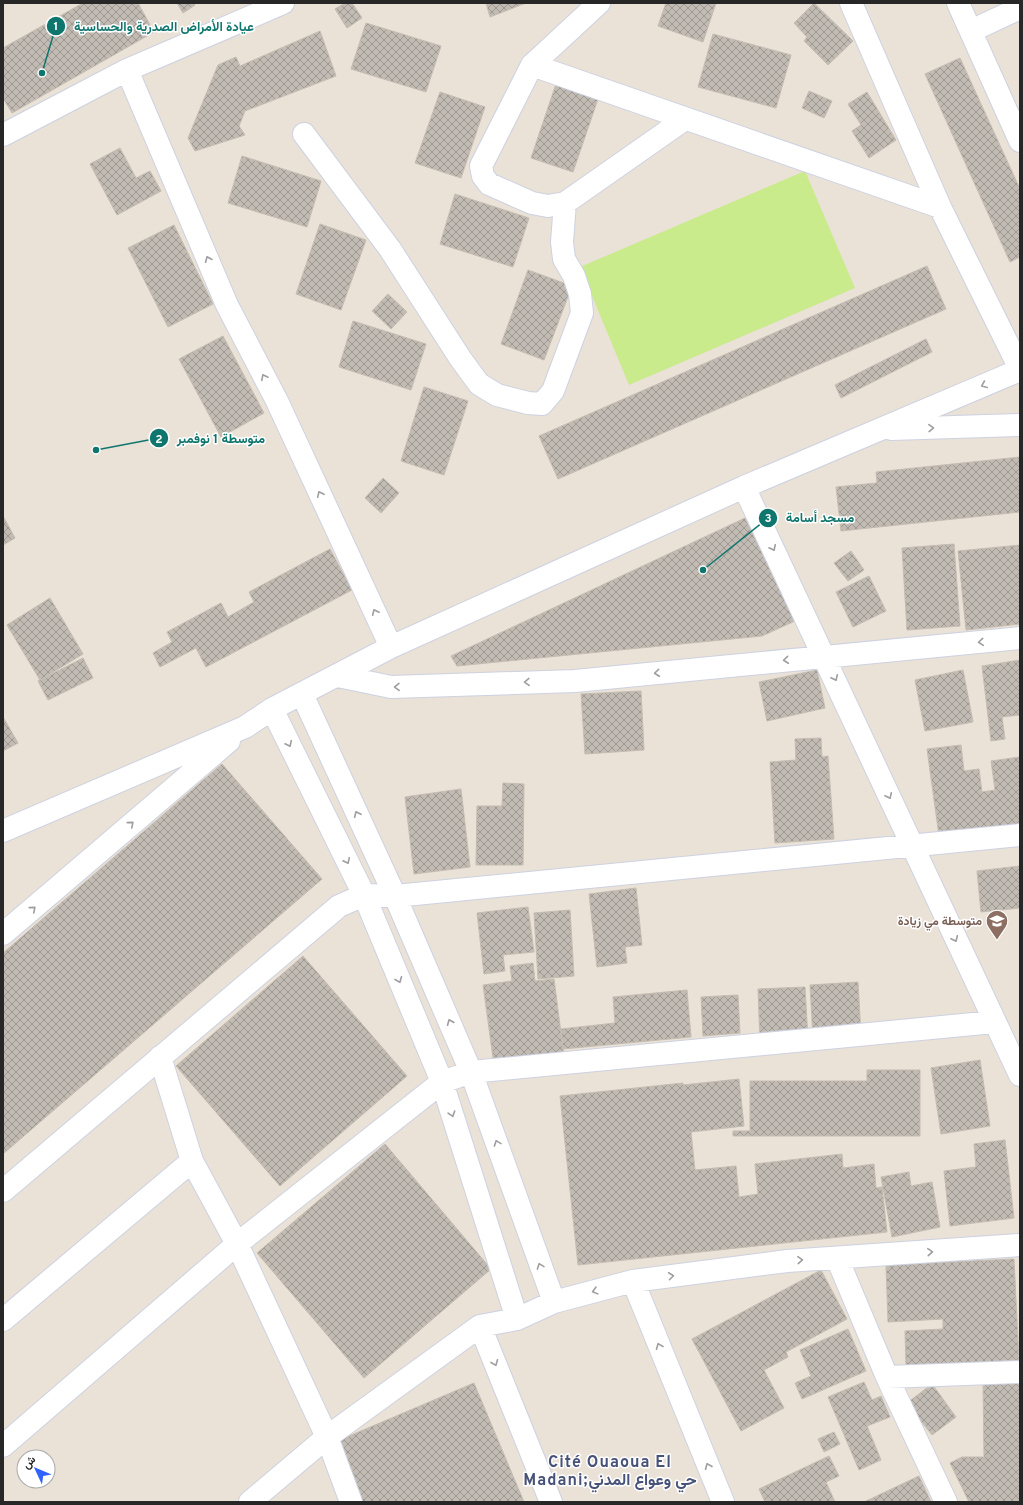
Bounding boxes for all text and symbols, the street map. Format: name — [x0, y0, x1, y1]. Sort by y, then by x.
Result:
callout: عيادة الأمراض الصدرية والحساسية — [46, 14, 262, 39]
text: 1 — [54, 19, 58, 35]
text: عيادة الأمراض الصدرية والحساسية — [74, 19, 254, 36]
one-way arrow — [205, 256, 213, 264]
one-way arrow — [261, 373, 269, 381]
one-way arrow — [981, 380, 988, 388]
one-way arrow — [928, 423, 934, 432]
callout: متوسطة 1 نوفمبر — [149, 426, 274, 451]
text: 2 — [155, 432, 163, 448]
text: متوسطة 1 نوفمبر — [176, 432, 265, 448]
one-way arrow — [317, 491, 325, 498]
callout: مسجد أسامة — [758, 505, 862, 530]
text: مسجد أسامة — [786, 510, 854, 527]
text: 3 — [764, 511, 772, 527]
one-way arrow — [768, 543, 776, 551]
one-way arrow — [372, 608, 380, 616]
one-way arrow — [978, 637, 984, 646]
one-way arrow — [783, 655, 789, 664]
one-way arrow — [654, 668, 660, 677]
one-way arrow — [830, 673, 838, 681]
one-way arrow — [524, 678, 530, 687]
one-way arrow — [394, 682, 400, 691]
one-way arrow — [284, 740, 292, 748]
one-way arrow — [884, 792, 892, 799]
one-way arrow — [354, 810, 362, 818]
one-way arrow — [127, 822, 134, 829]
one-way arrow — [342, 856, 350, 864]
one-way arrow — [28, 906, 35, 913]
school or university icon: متوسطة مي زيادة — [984, 908, 1010, 941]
place label: متوسطة مي زيادة — [898, 914, 982, 931]
one-way arrow — [950, 935, 958, 943]
one-way arrow — [395, 976, 403, 983]
one-way arrow — [447, 1019, 455, 1026]
one-way arrow — [447, 1110, 456, 1117]
one-way arrow — [493, 1140, 501, 1147]
one-way arrow — [927, 1247, 933, 1256]
one-way arrow — [797, 1256, 803, 1265]
one-way arrow — [537, 1262, 545, 1269]
one-way arrow — [668, 1272, 674, 1281]
one-way arrow — [592, 1286, 599, 1295]
one-way arrow — [656, 1342, 664, 1350]
one-way arrow — [490, 1359, 498, 1366]
north arrow — [16, 1449, 56, 1489]
text: ش — [20, 1453, 39, 1472]
district label: Cité Ouaoua El Madani;حي وعواع المدني — [523, 1453, 697, 1493]
one-way arrow — [705, 1462, 713, 1470]

